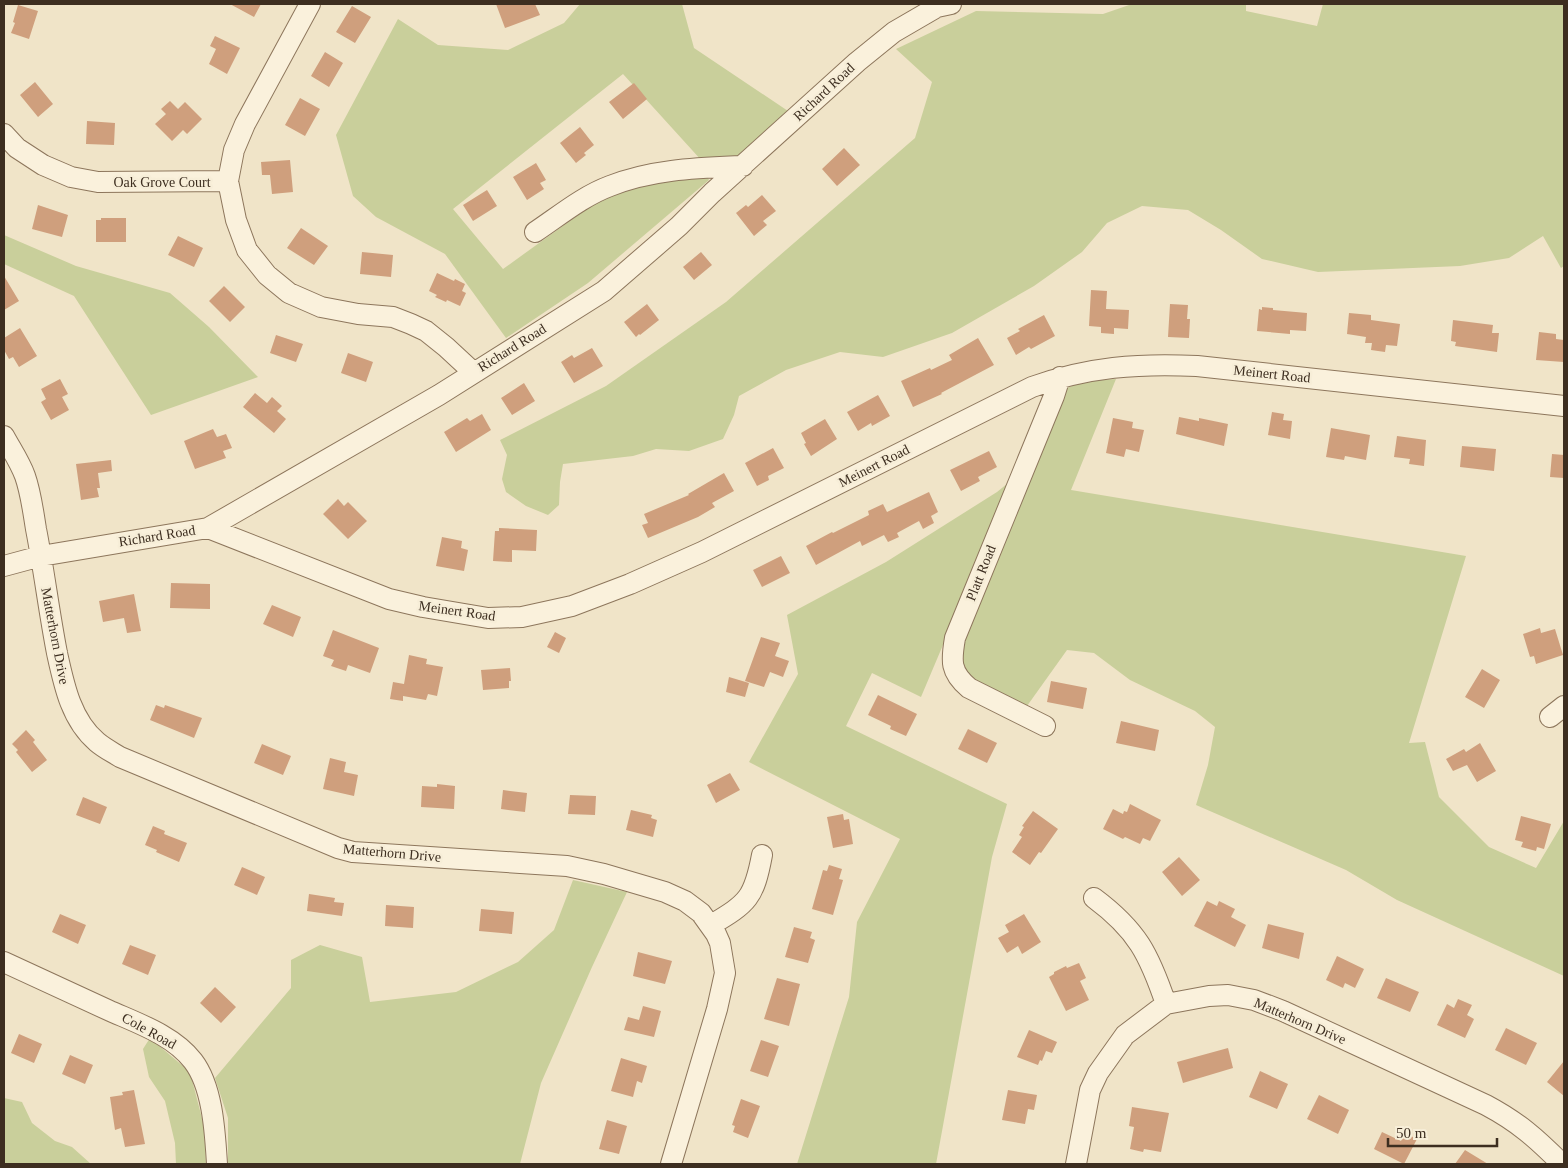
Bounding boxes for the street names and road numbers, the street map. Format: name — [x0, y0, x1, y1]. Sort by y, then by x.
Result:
street label: Richard Road — [791, 60, 857, 124]
street label: Oak Grove Court — [113, 175, 211, 190]
street label: Richard Road — [475, 321, 549, 375]
street label: Meinert Road — [1233, 362, 1311, 386]
street label: Meinert Road — [836, 442, 912, 490]
street label: Richard Road — [118, 523, 196, 549]
street label: Platt Road — [963, 543, 999, 603]
street label: Matterhorn Drive — [38, 586, 72, 686]
street label: Meinert Road — [418, 598, 496, 624]
street label: Matterhorn Drive — [342, 841, 442, 865]
street label: Matterhorn Drive — [1252, 995, 1348, 1047]
street label: Cole Road — [119, 1010, 179, 1052]

